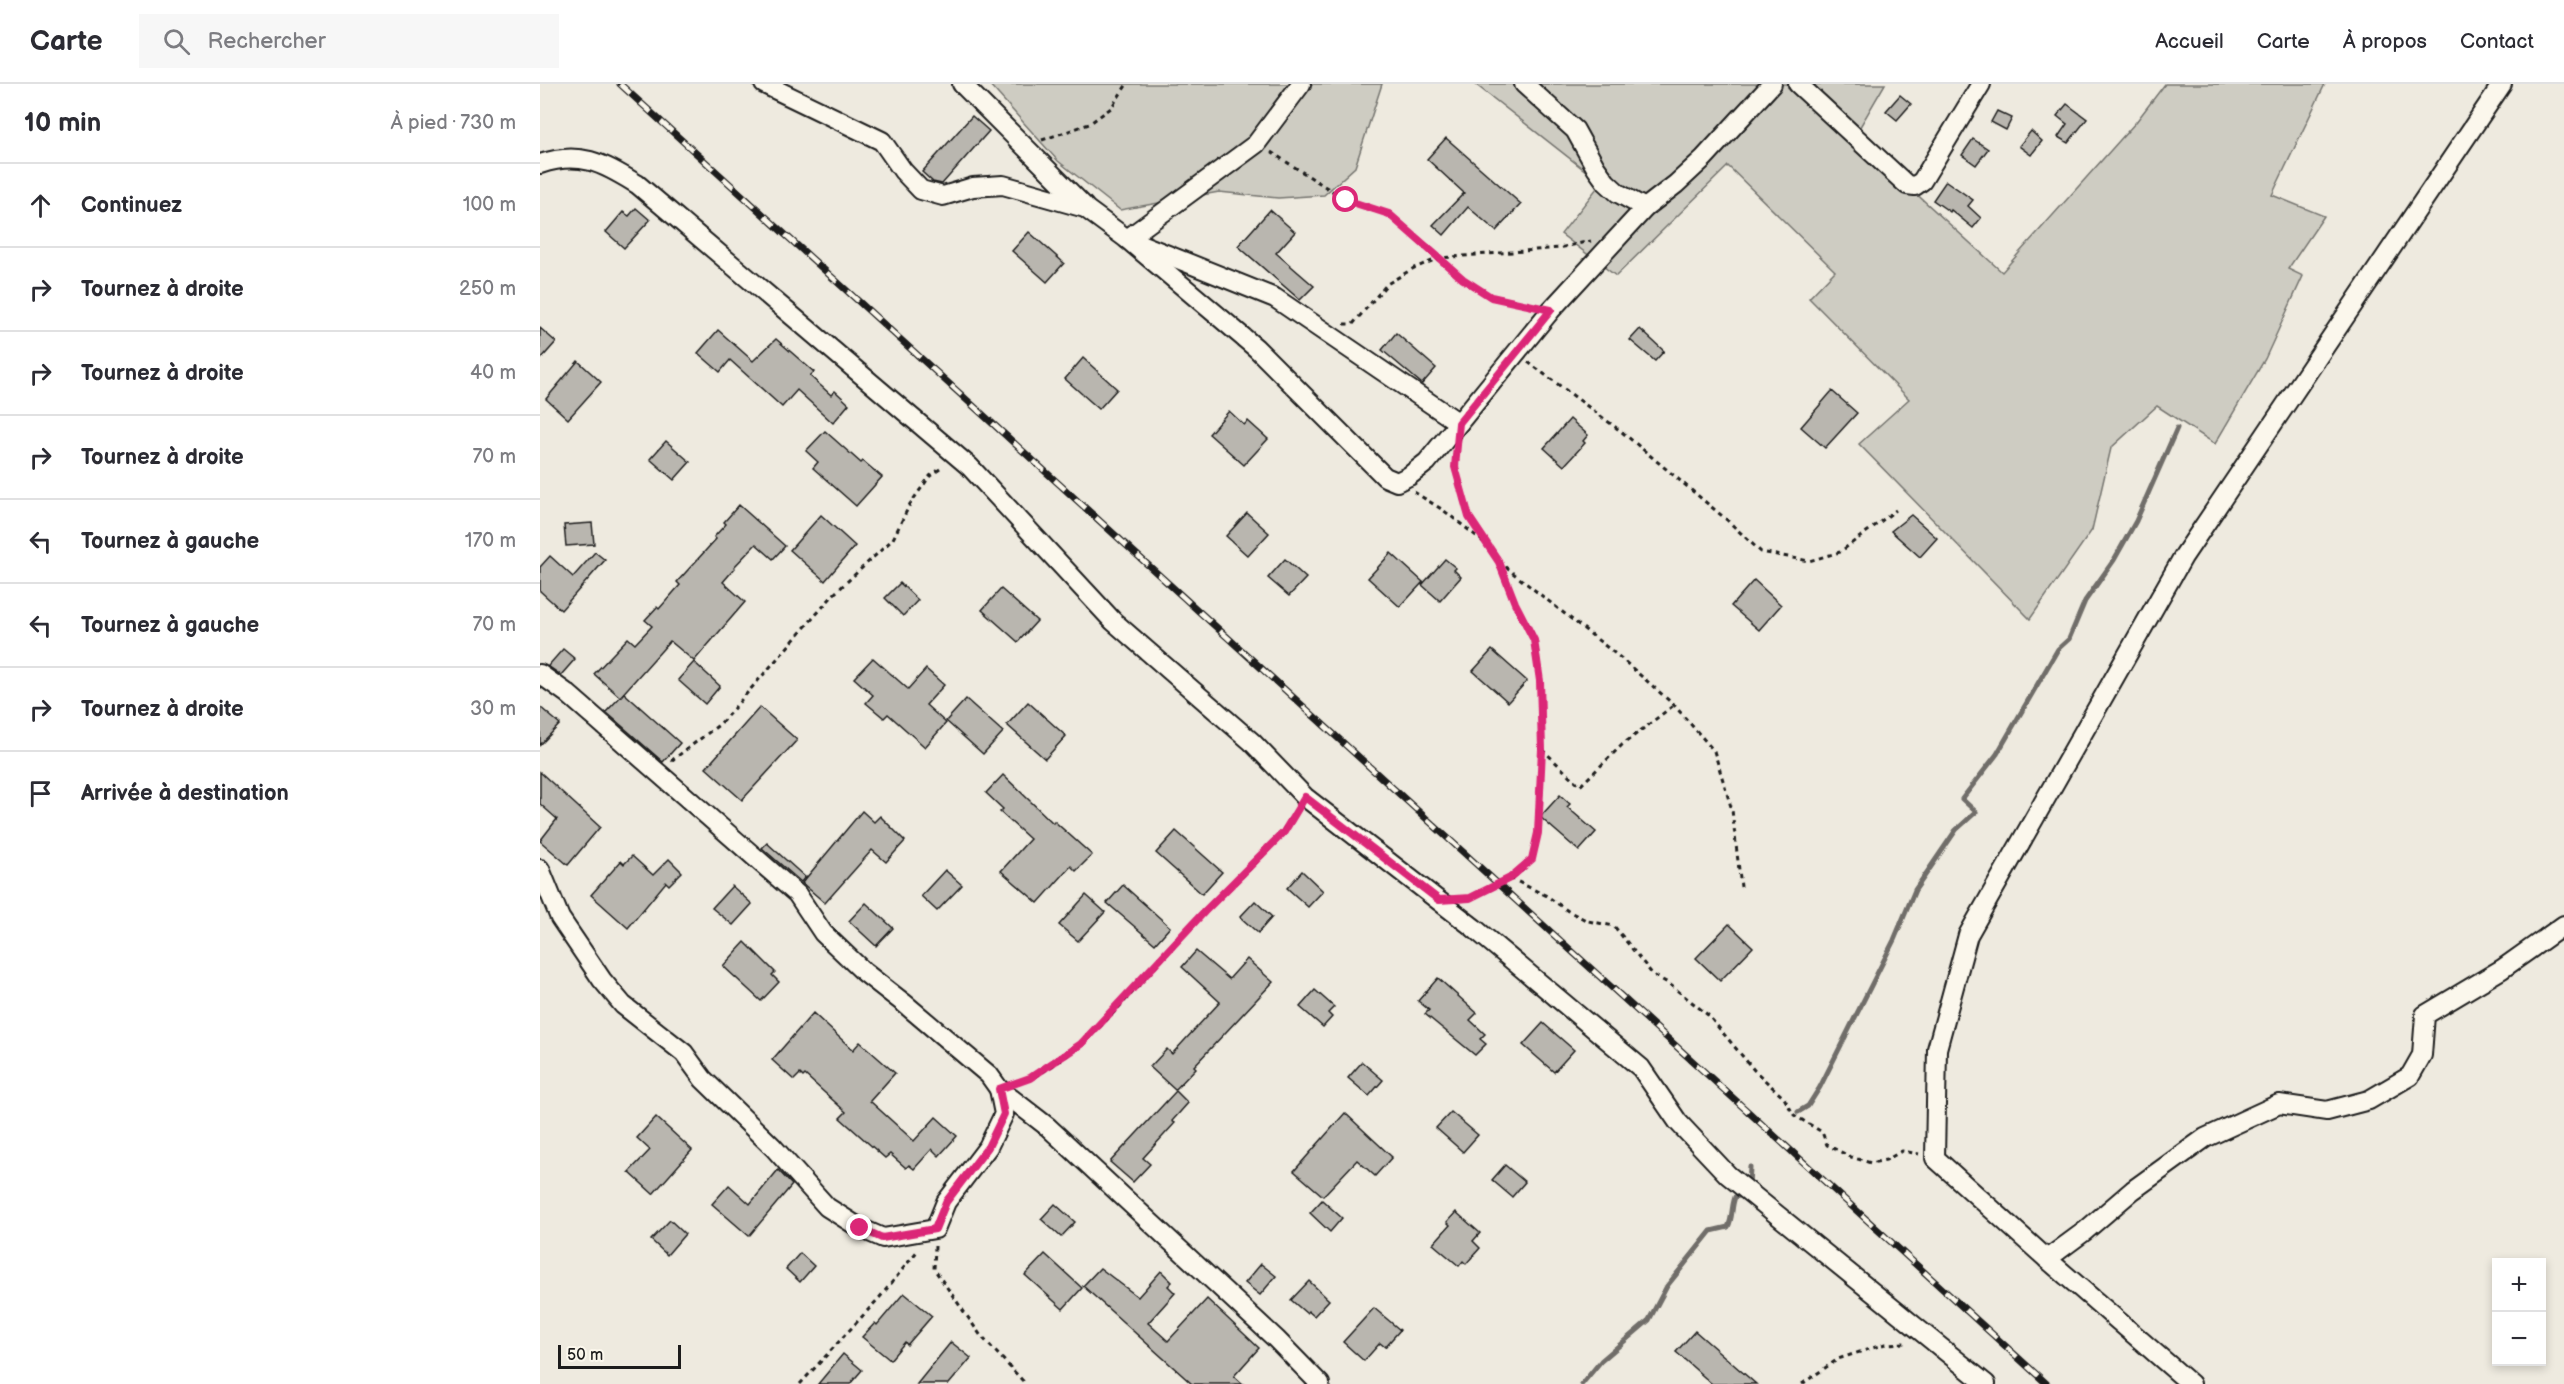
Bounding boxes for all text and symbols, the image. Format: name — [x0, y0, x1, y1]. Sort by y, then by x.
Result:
search box — [139, 14, 559, 68]
text: Carte — [30, 25, 103, 58]
icon: search — [160, 25, 193, 58]
text: Rechercher — [208, 28, 326, 55]
text: Accueil — [2155, 29, 2224, 54]
text: Carte — [2257, 29, 2310, 54]
text: À propos — [2343, 29, 2427, 54]
text: Contact — [2460, 29, 2534, 54]
text: 10 min — [24, 108, 101, 139]
text: À pied · 730 m — [390, 111, 516, 135]
route start — [1332, 186, 1358, 212]
icon: ahead — [24, 189, 57, 222]
text: Continuez — [81, 192, 182, 219]
text: 100 m — [463, 193, 516, 217]
icon: right — [24, 273, 57, 306]
text: Tournez à droite — [81, 276, 244, 303]
text: 250 m — [459, 277, 516, 301]
icon: right — [24, 357, 57, 390]
text: Tournez à droite — [81, 360, 244, 387]
text: 40 m — [470, 361, 516, 385]
icon: right — [24, 441, 57, 474]
text: Tournez à droite — [81, 444, 244, 471]
text: 70 m — [472, 445, 516, 469]
icon: left — [24, 525, 57, 558]
text: Tournez à gauche — [81, 528, 259, 555]
text: 170 m — [465, 529, 516, 553]
icon: left — [24, 609, 57, 642]
text: Tournez à gauche — [81, 612, 259, 639]
text: 70 m — [472, 613, 516, 637]
icon: right — [24, 693, 57, 726]
text: Tournez à droite — [81, 696, 244, 723]
text: 30 m — [470, 697, 516, 721]
icon: arrive — [24, 777, 57, 810]
text: Arrivée à destination — [81, 780, 289, 807]
route end — [846, 1214, 872, 1240]
map controls — [2492, 1258, 2546, 1366]
button: + — [2492, 1258, 2546, 1312]
button: − — [2492, 1312, 2546, 1366]
scale bar — [558, 1342, 681, 1370]
text: 50 m — [567, 1346, 603, 1365]

